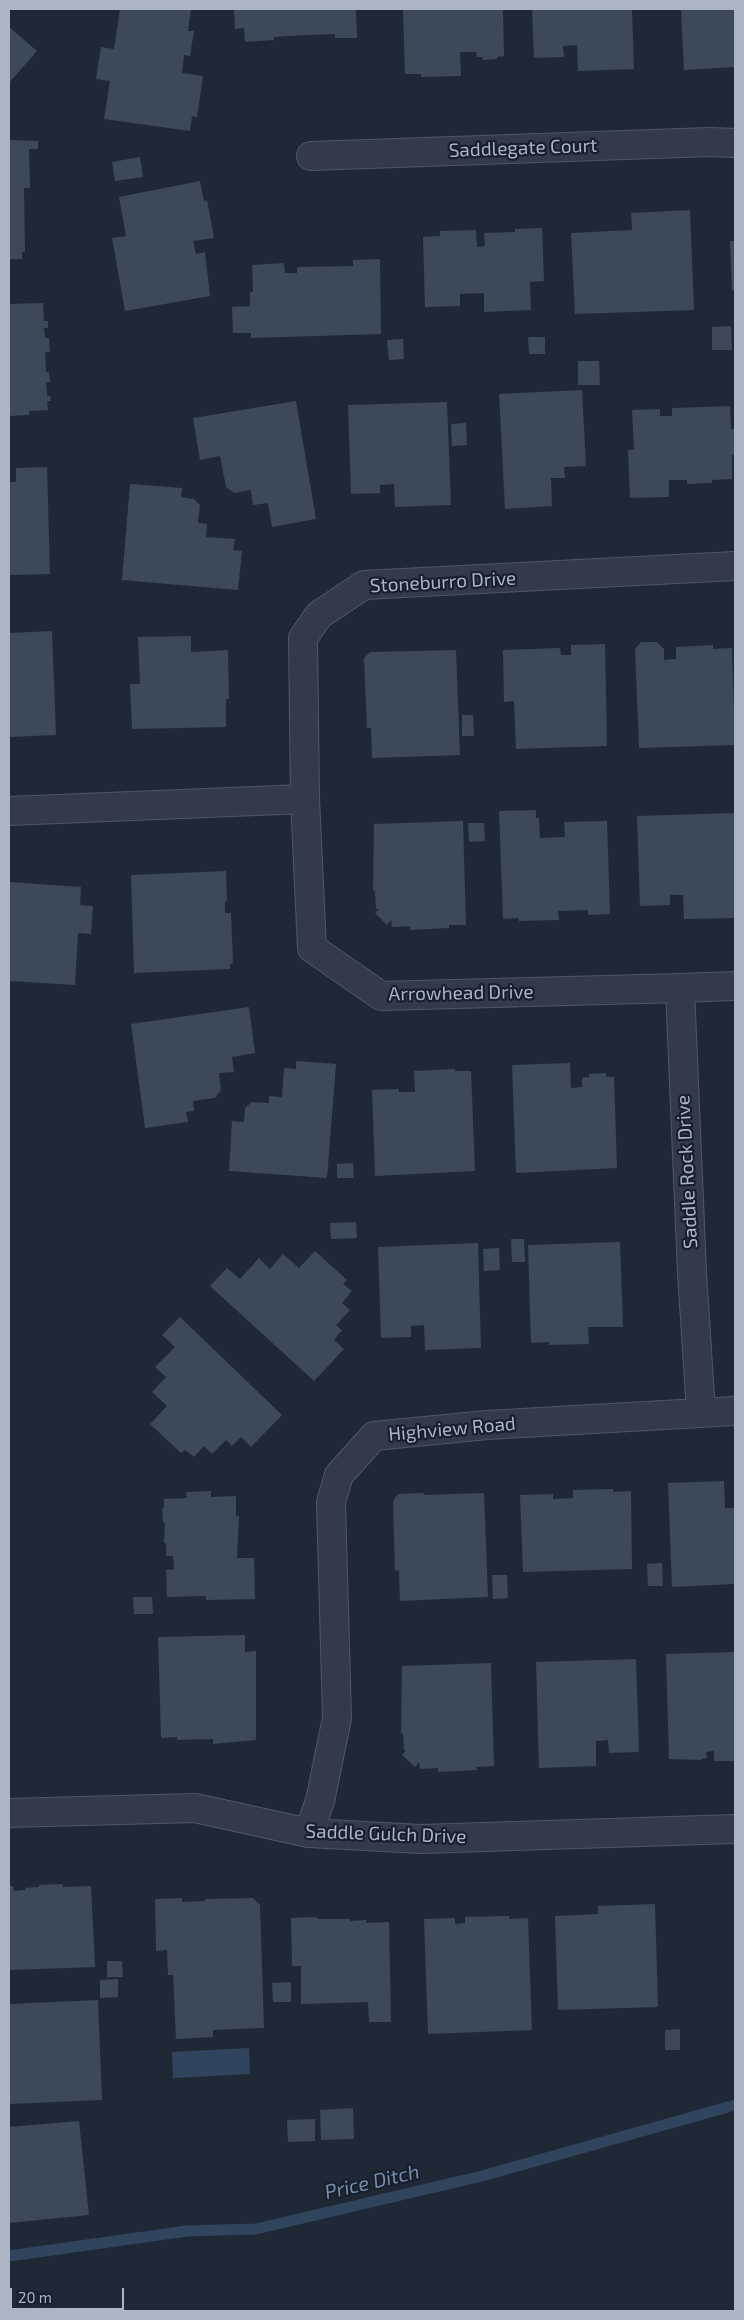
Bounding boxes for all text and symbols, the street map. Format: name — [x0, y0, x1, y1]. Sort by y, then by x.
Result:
street label: Saddlegate Court — [448, 134, 598, 162]
street label: Stoneburro Drive — [369, 567, 517, 597]
street label: Arrowhead Drive — [388, 980, 534, 1006]
street label: Saddle Rock Drive — [672, 1095, 702, 1249]
street label: Highview Road — [387, 1412, 517, 1446]
street label: Saddle Gulch Drive — [305, 1820, 467, 1848]
water label: Price Ditch — [322, 2159, 422, 2205]
scale bar — [12, 2278, 126, 2310]
text: 20 m — [18, 2288, 52, 2306]

